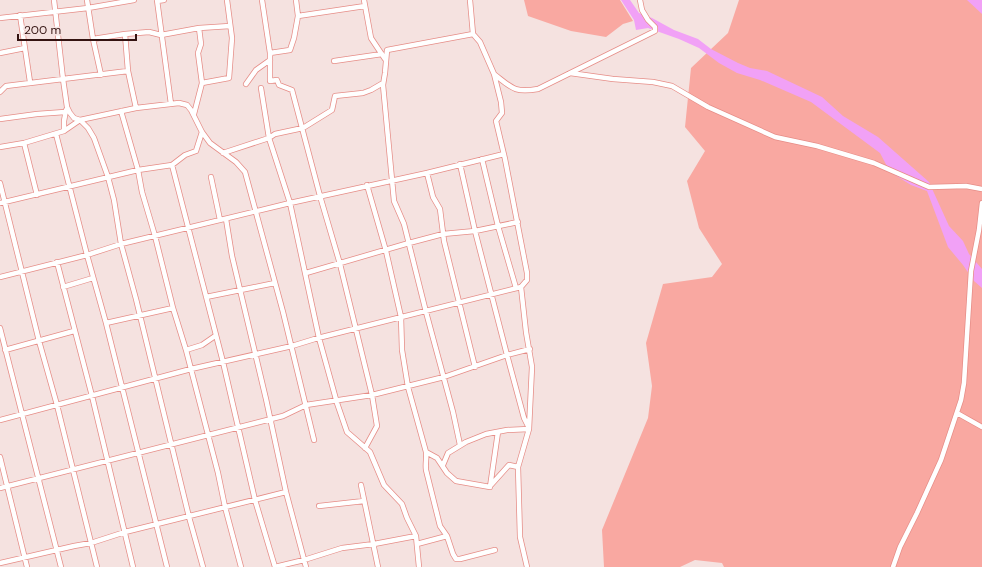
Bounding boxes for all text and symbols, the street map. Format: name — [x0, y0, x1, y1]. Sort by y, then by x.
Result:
scale bar — [18, 16, 136, 42]
text: 200 m — [24, 22, 61, 38]

